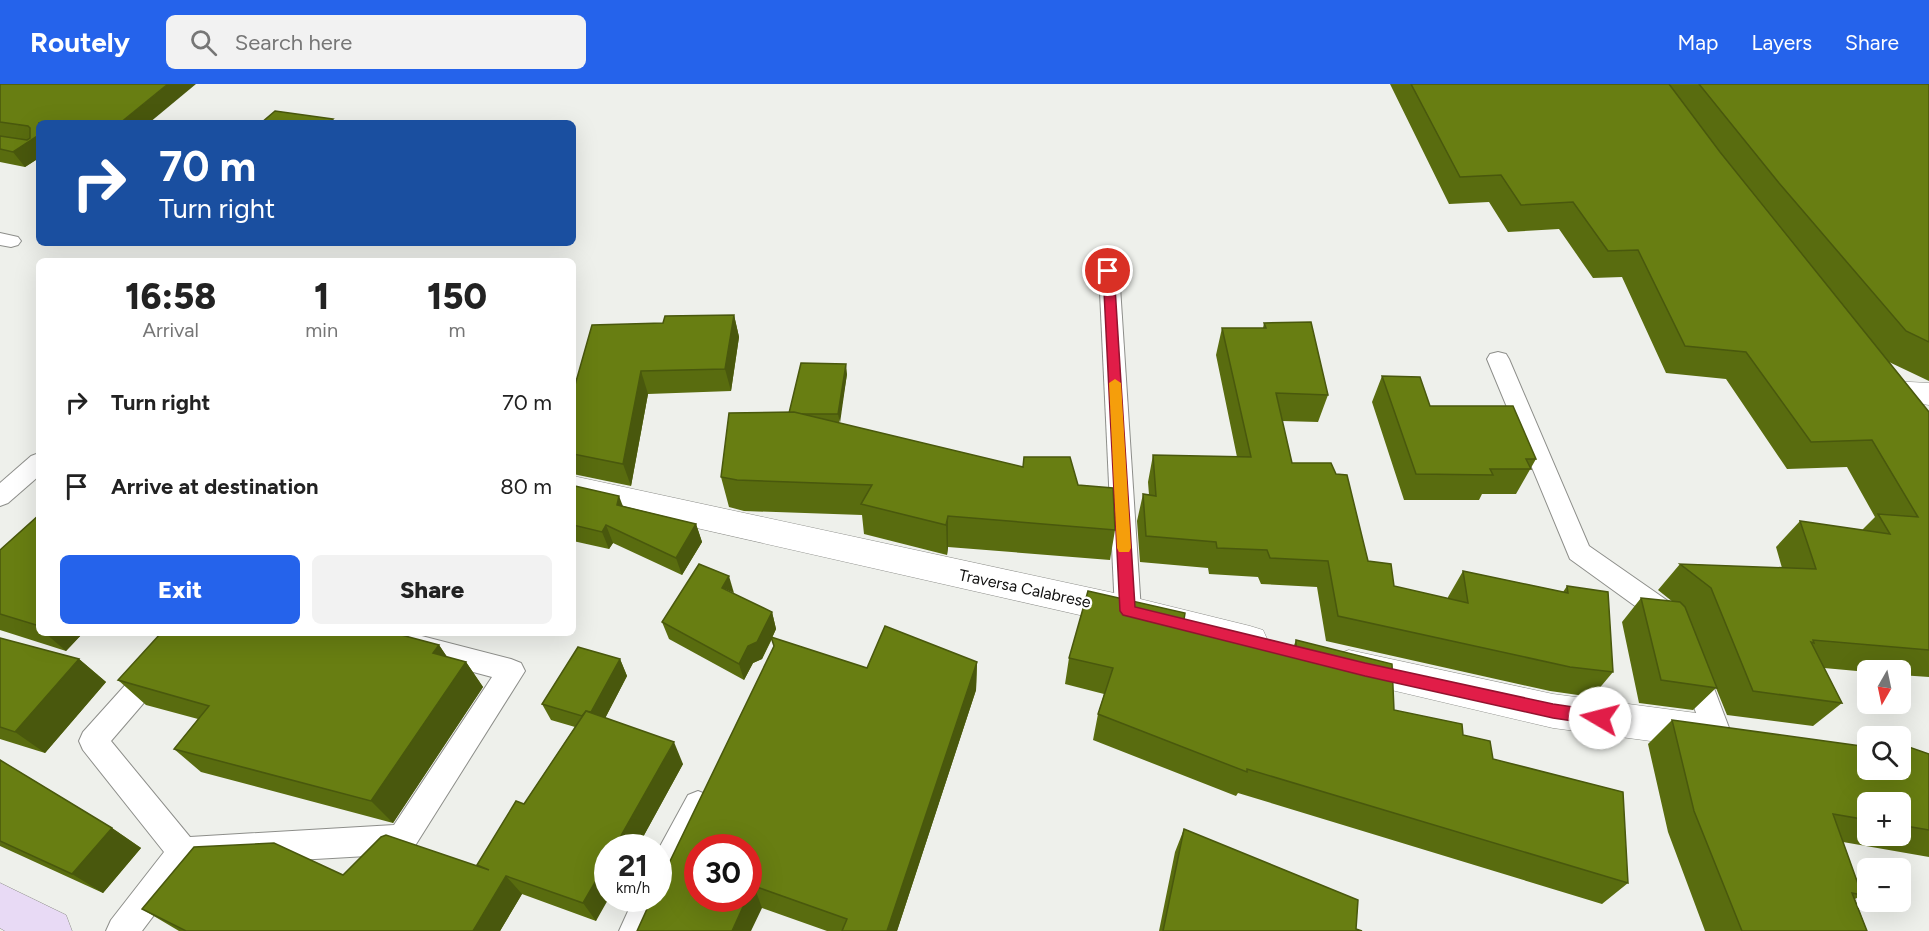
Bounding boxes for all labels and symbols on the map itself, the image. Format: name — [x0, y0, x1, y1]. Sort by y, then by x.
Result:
pin — [1082, 245, 1133, 296]
street label: Traversa Calabrese — [957, 565, 1093, 612]
north arrow — [1857, 660, 1911, 714]
position arrow — [1568, 686, 1632, 750]
speed limit sign: 30 — [684, 834, 762, 912]

